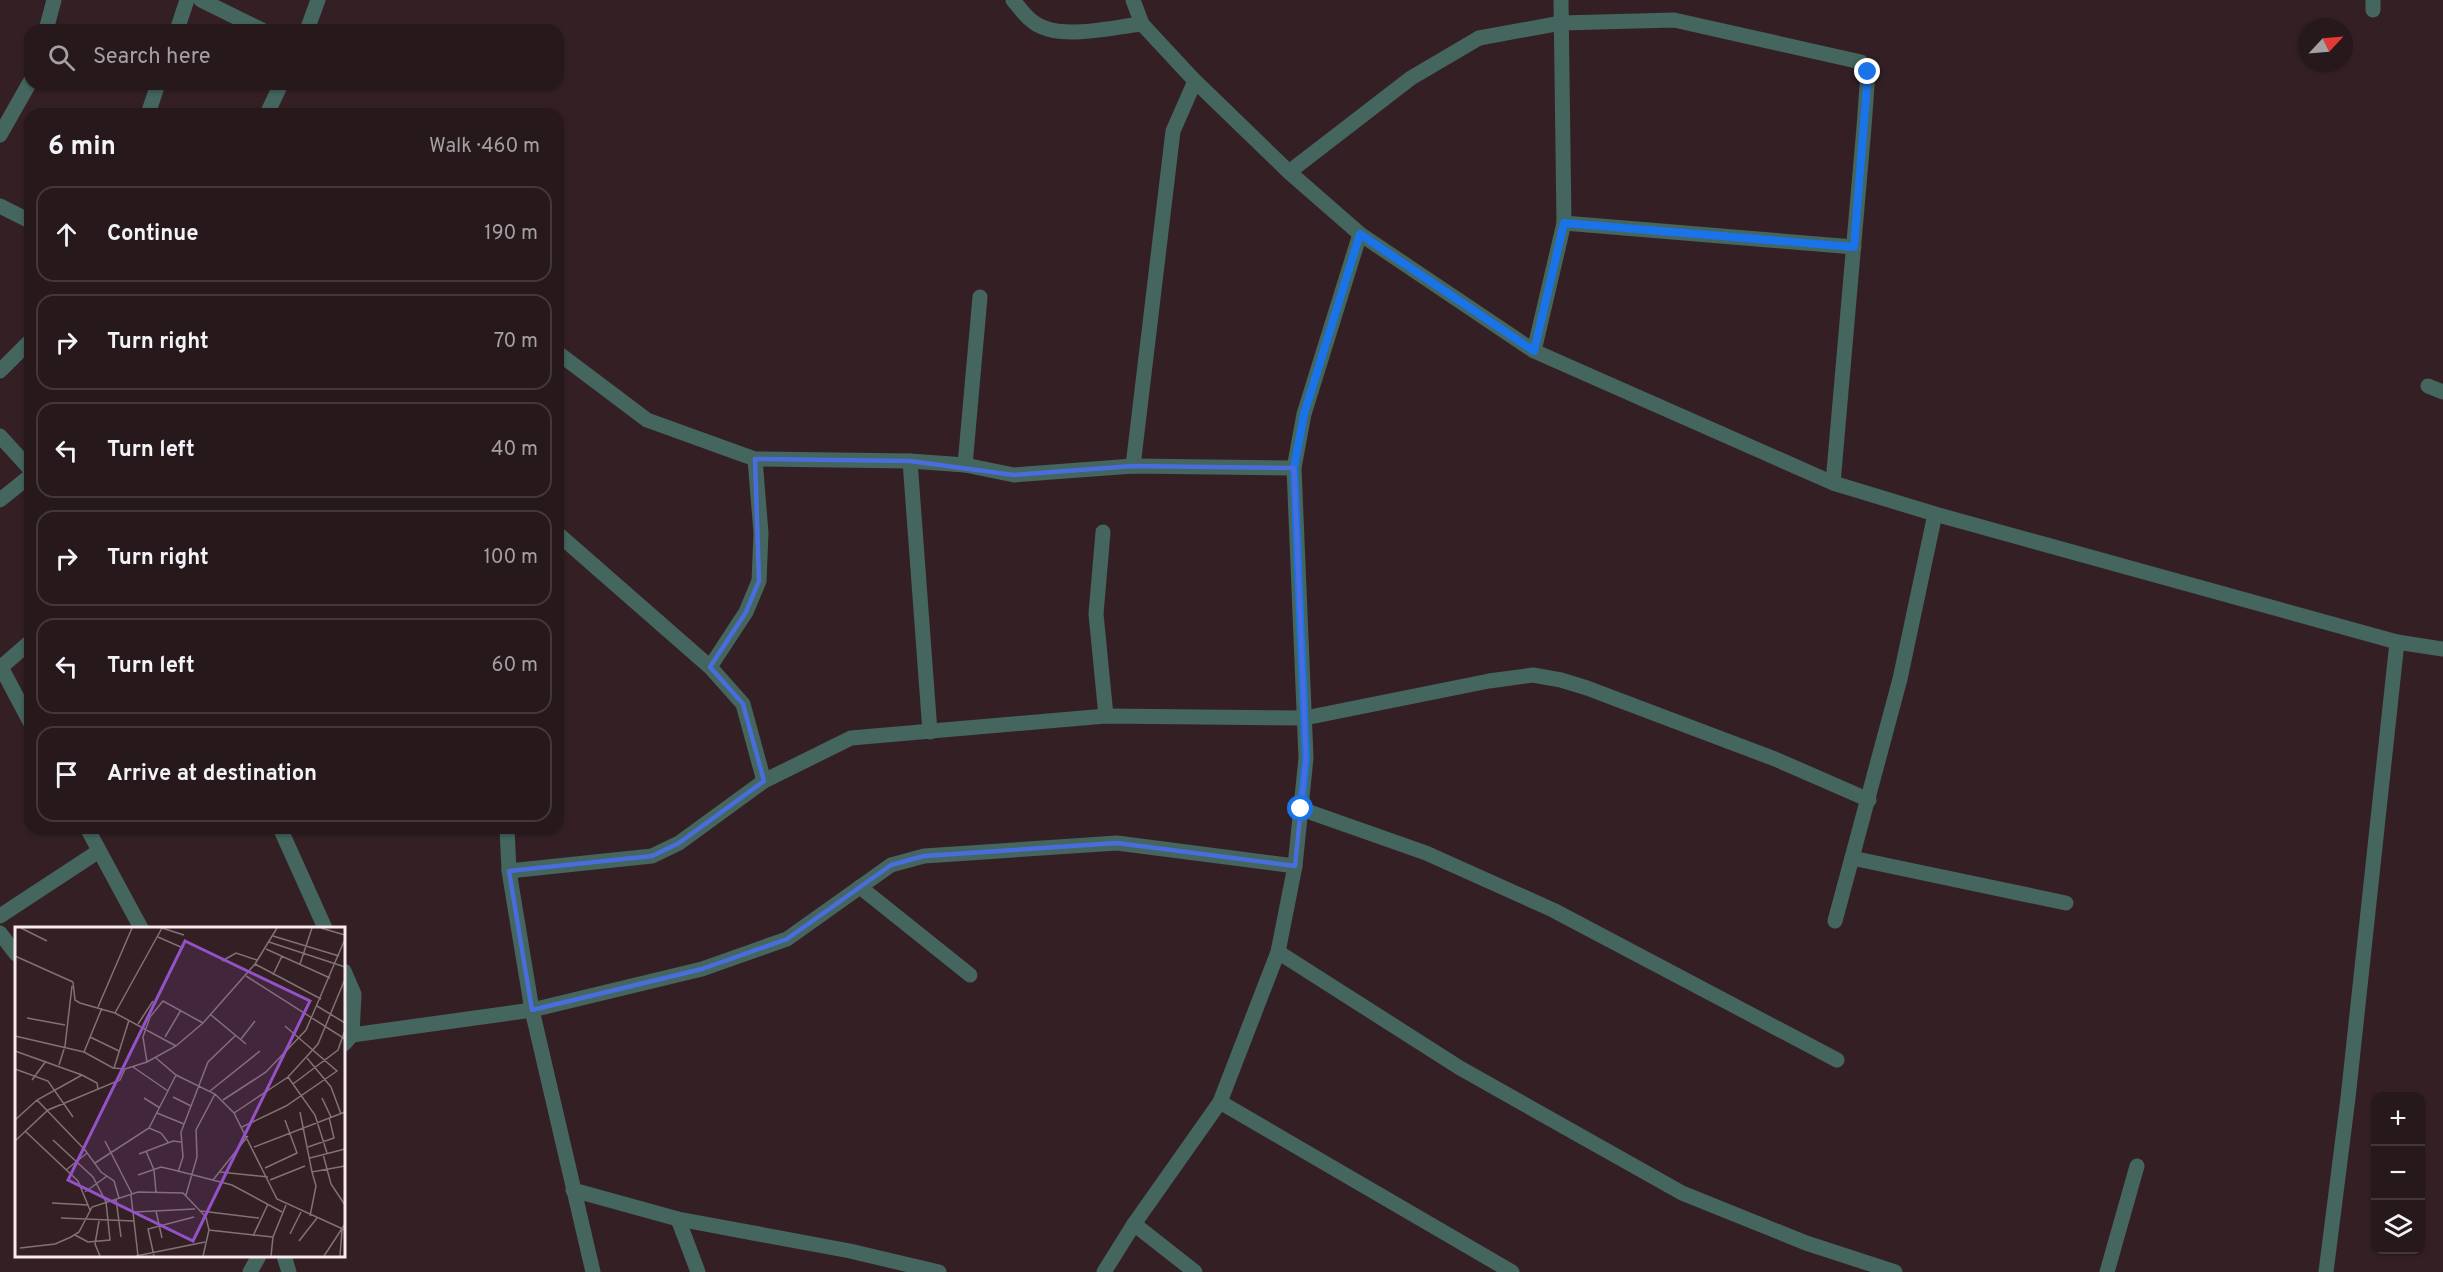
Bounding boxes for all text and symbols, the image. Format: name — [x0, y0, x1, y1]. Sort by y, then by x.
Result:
north arrow — [2299, 18, 2353, 72]
search box — [24, 24, 564, 90]
icon: search — [45, 41, 78, 74]
text: Search here — [93, 44, 211, 71]
route end — [1854, 58, 1880, 84]
text: 6 min — [48, 131, 116, 164]
text: Walk · 460 m — [429, 134, 540, 160]
icon: ahead — [50, 218, 83, 251]
text: Continue — [107, 221, 198, 248]
text: 190 m — [484, 221, 538, 247]
icon: right — [50, 326, 83, 359]
text: Turn right — [107, 329, 209, 356]
text: 70 m — [494, 329, 538, 355]
icon: left — [50, 434, 83, 467]
text: Turn left — [107, 437, 195, 464]
text: 40 m — [491, 437, 538, 463]
icon: right — [50, 542, 83, 575]
text: Turn right — [107, 545, 209, 572]
text: 100 m — [483, 545, 538, 571]
icon: left — [50, 650, 83, 683]
text: Turn left — [107, 653, 195, 680]
text: 60 m — [492, 653, 538, 679]
icon: arrive — [50, 758, 83, 791]
text: Arrive at destination — [107, 761, 317, 788]
route start — [1287, 795, 1313, 821]
inset map — [15, 927, 345, 1257]
map controls — [2371, 1092, 2425, 1254]
button: + — [2371, 1092, 2425, 1146]
button: − — [2371, 1146, 2425, 1200]
button: layers — [2371, 1200, 2425, 1254]

